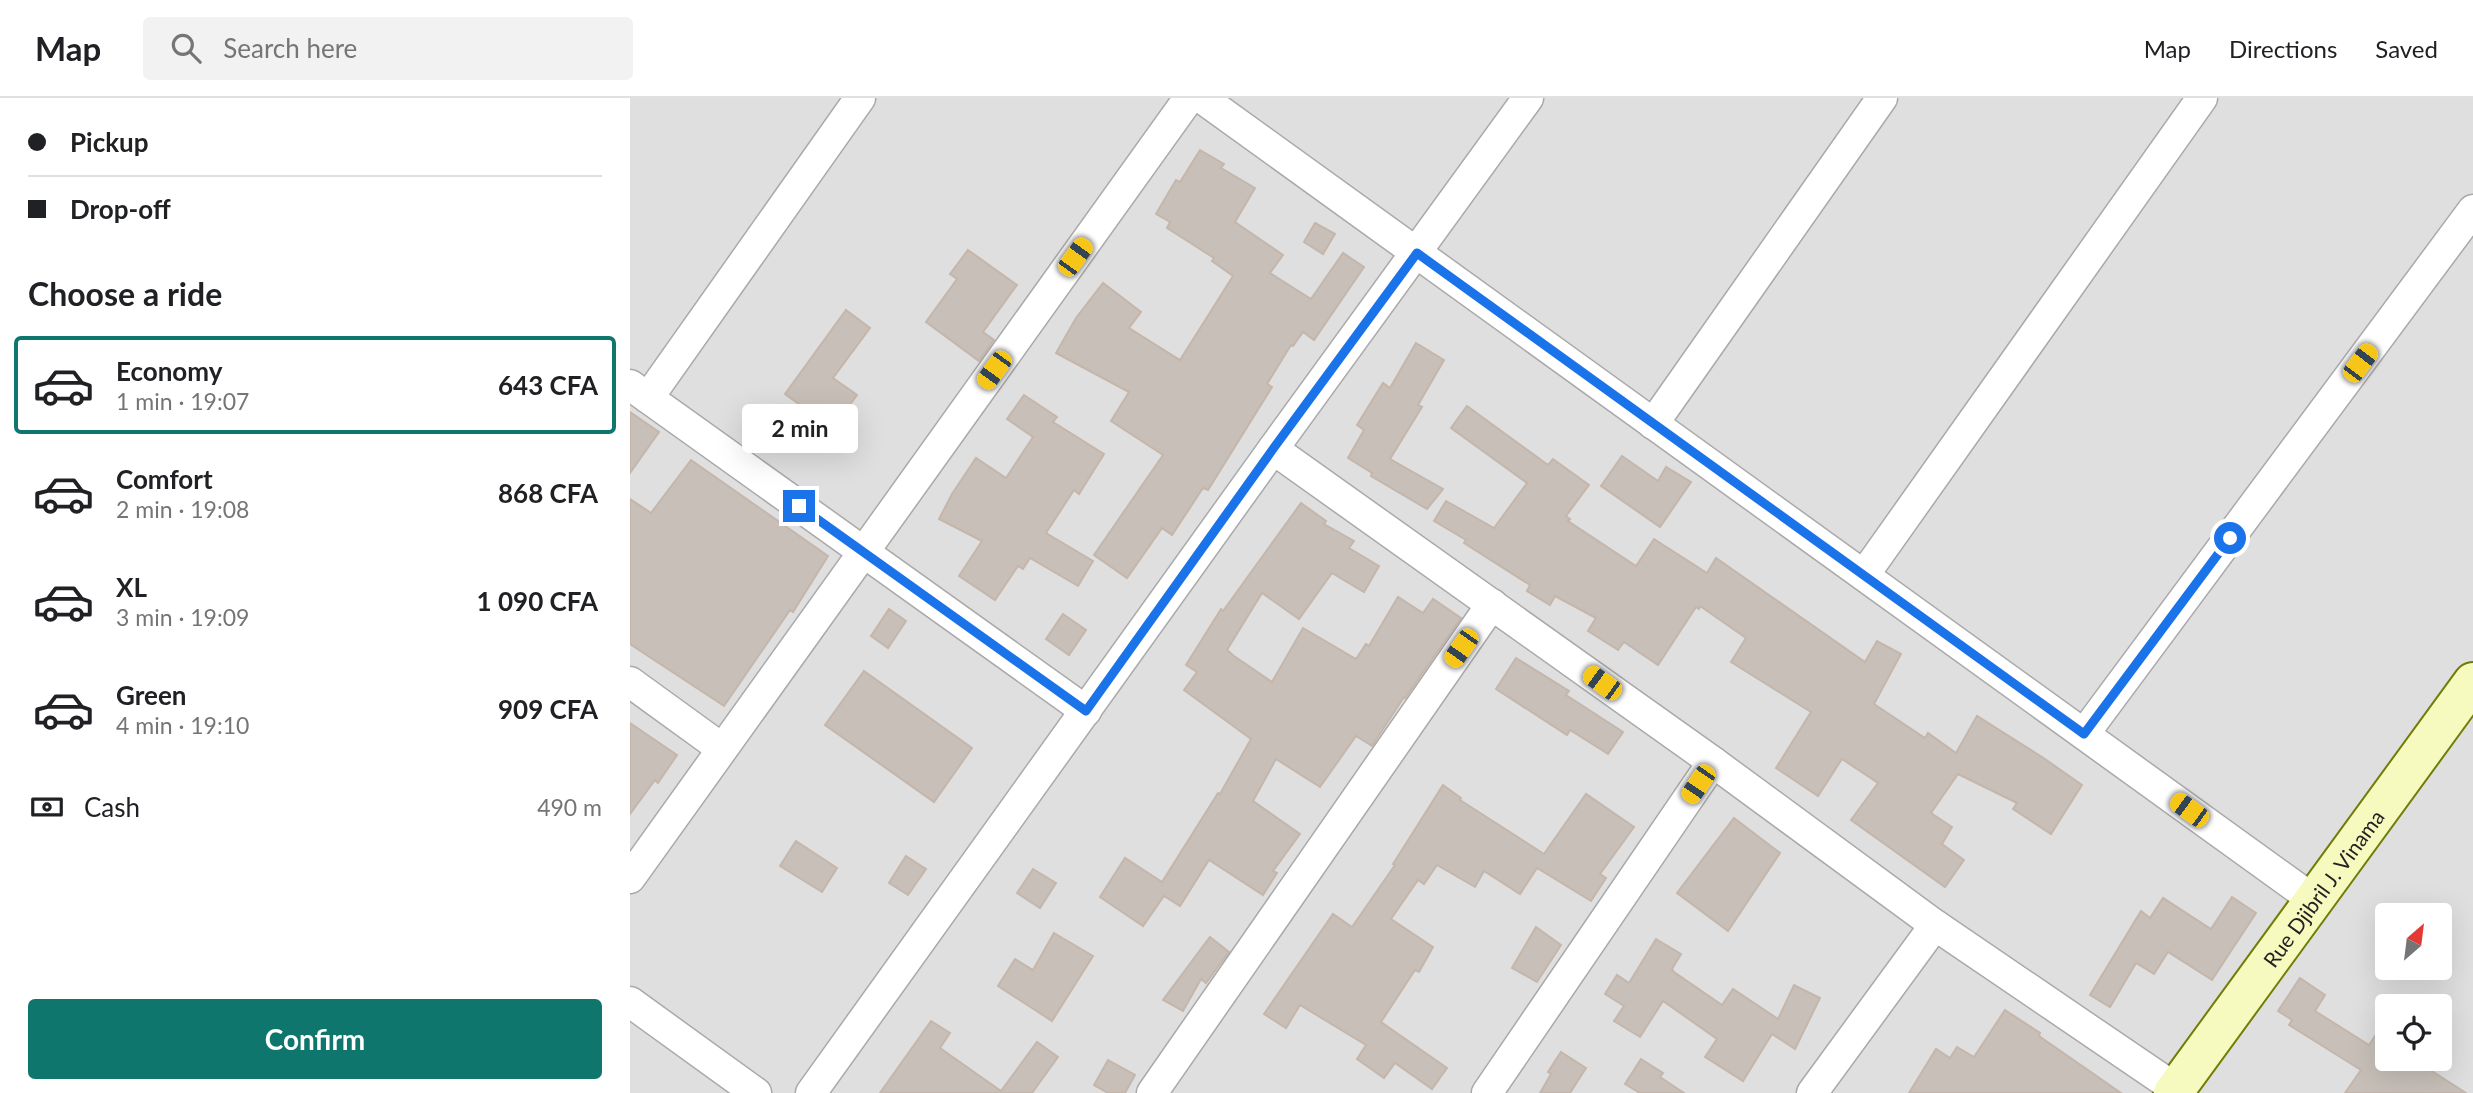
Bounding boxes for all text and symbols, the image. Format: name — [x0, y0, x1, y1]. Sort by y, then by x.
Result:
search box — [143, 17, 633, 80]
text: Map — [35, 28, 101, 68]
icon: search — [167, 29, 205, 67]
text: Search here — [223, 32, 357, 64]
text: Map — [2144, 34, 2191, 63]
text: Directions — [2229, 34, 2337, 63]
text: Saved — [2375, 34, 2438, 63]
text: Pickup — [70, 126, 149, 158]
text: Drop-off — [70, 193, 171, 225]
car — [1055, 234, 1096, 280]
text: Choose a ride — [28, 274, 222, 313]
car — [2339, 340, 2382, 386]
car — [974, 347, 1015, 393]
icon: car — [32, 354, 95, 417]
text: Economy — [116, 355, 222, 387]
text: 643 CFA — [498, 369, 598, 401]
text: 1 min · 19:07 — [116, 387, 249, 415]
callout: 2 min — [741, 404, 857, 454]
text: 2 min — [771, 414, 829, 442]
icon: car — [32, 462, 95, 525]
text: Comfort — [116, 463, 213, 495]
text: 868 CFA — [498, 477, 598, 509]
route end — [783, 490, 815, 522]
text: 2 min · 19:08 — [116, 495, 249, 523]
route start — [2214, 522, 2246, 554]
icon: car — [32, 570, 95, 633]
text: XL — [116, 571, 147, 603]
text: 1 090 CFA — [477, 585, 598, 617]
text: 3 min · 19:09 — [116, 603, 249, 631]
car — [1441, 625, 1482, 671]
car — [1579, 662, 1626, 704]
icon: car — [32, 678, 95, 741]
text: Green — [116, 679, 186, 711]
text: 909 CFA — [498, 693, 598, 725]
text: 4 min · 19:10 — [116, 711, 249, 739]
car — [1678, 761, 1719, 807]
icon: cash — [28, 788, 66, 826]
car — [2166, 789, 2213, 831]
text: Cash — [84, 791, 140, 823]
text: 490 m — [537, 793, 602, 821]
street label: Rue Djibril J. Vinama — [2257, 804, 2388, 971]
north arrow — [2375, 903, 2452, 980]
map controls — [2375, 903, 2452, 1071]
button: locate — [2375, 994, 2452, 1071]
button: Confirm — [28, 999, 602, 1079]

